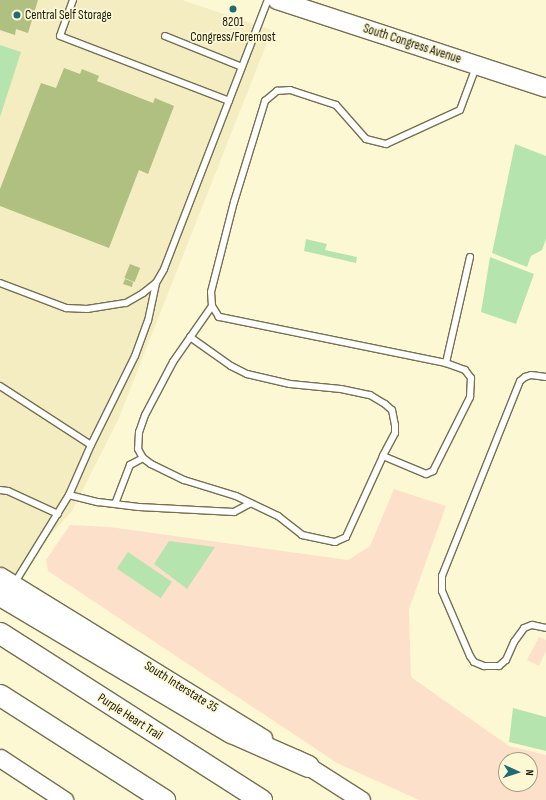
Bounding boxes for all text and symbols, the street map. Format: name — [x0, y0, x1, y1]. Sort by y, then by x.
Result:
marker: 8201 Congress/Foremost — [228, 4, 238, 14]
place label: Central Self Storage — [25, 7, 112, 23]
marker: Central Self Storage — [12, 10, 22, 20]
place label: 8201 Congress/Foremost — [190, 15, 276, 46]
street label: South Congress Avenue — [361, 21, 463, 67]
street label: South Interstate 35 — [141, 658, 221, 716]
street label: Purple Heart Trail — [95, 690, 165, 744]
north arrow — [498, 752, 538, 792]
text: N — [523, 769, 536, 776]

